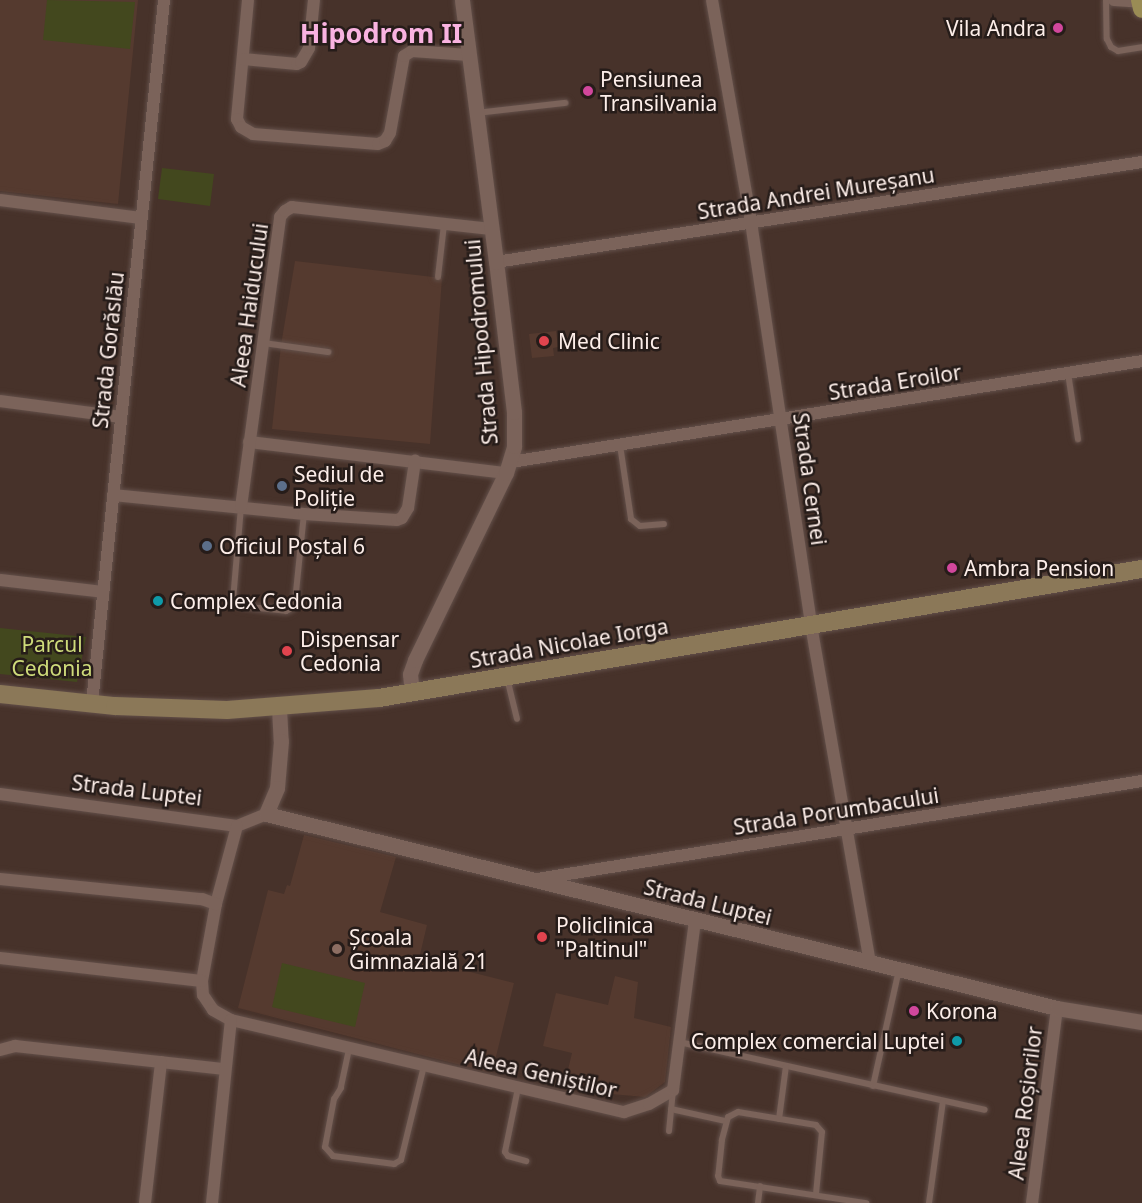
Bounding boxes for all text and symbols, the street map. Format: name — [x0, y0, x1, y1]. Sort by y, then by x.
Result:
place label: Vila Andra — [946, 15, 1046, 41]
district label: Hipodrom II — [300, 17, 462, 49]
marker: Vila Andra — [1051, 21, 1065, 35]
place label: Pensiunea Transilvania — [600, 66, 717, 116]
marker: Pensiunea Transilvania — [581, 84, 595, 98]
street label: Strada Andrei Mureșanu — [696, 162, 936, 224]
street label: Aleea Haiducului — [225, 221, 273, 389]
street label: Strada Hipodromului — [459, 238, 503, 446]
street label: Strada Gorăslău — [87, 270, 129, 430]
place label: Med Clinic — [558, 328, 660, 354]
marker: Med Clinic — [535, 332, 553, 350]
street label: Strada Eroilor — [827, 359, 963, 405]
street label: Strada Cernei — [788, 411, 832, 547]
place label: Sediul de Poliție — [294, 461, 384, 511]
marker: Sediul de Poliție — [275, 479, 289, 493]
place label: Oficiul Poștal 6 — [219, 533, 365, 559]
marker: Oficiul Poștal 6 — [200, 539, 214, 553]
place label: Ambra Pension — [964, 555, 1114, 581]
marker: Ambra Pension — [945, 561, 959, 575]
place label: Complex Cedonia — [170, 588, 343, 614]
marker: Complex Cedonia — [151, 594, 165, 608]
street label: Strada Nicolae Iorga — [468, 613, 670, 673]
place label: Dispensar Cedonia — [300, 626, 399, 676]
park label: Parcul Cedonia — [12, 631, 92, 681]
marker: Dispensar Cedonia — [278, 642, 296, 660]
street label: Strada Luptei — [70, 770, 204, 810]
street label: Strada Porumbacului — [732, 782, 940, 840]
street label: Strada Luptei — [641, 874, 775, 930]
place label: Policlinica "Paltinul" — [556, 912, 653, 962]
place label: Școala Gimnazială 21 — [349, 924, 488, 974]
marker: Policlinica "Paltinul" — [533, 928, 551, 946]
marker: Școala Gimnazială 21 — [330, 942, 344, 956]
place label: Korona — [926, 998, 997, 1024]
marker: Korona — [907, 1004, 921, 1018]
street label: Aleea Roșiorilor — [1003, 1025, 1047, 1181]
place label: Complex comercial Luptei — [691, 1028, 945, 1054]
marker: Complex comercial Luptei — [950, 1034, 964, 1048]
street label: Aleea Geniștilor — [463, 1043, 619, 1103]

